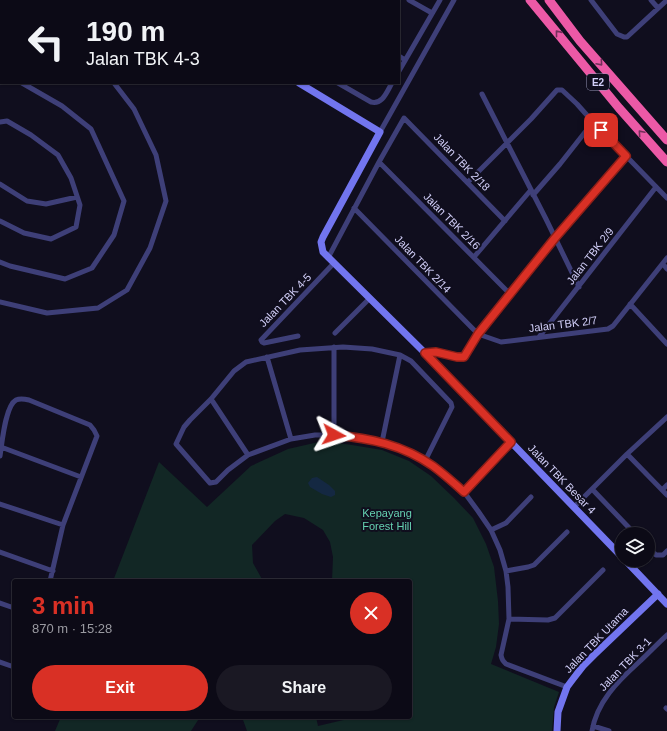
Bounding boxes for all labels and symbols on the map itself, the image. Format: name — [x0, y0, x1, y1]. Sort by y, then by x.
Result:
one-way arrow — [555, 31, 562, 38]
one-way arrow — [595, 58, 602, 66]
road number: E2 — [587, 74, 609, 90]
pin — [584, 113, 618, 147]
one-way arrow — [639, 130, 646, 138]
street label: Jalan TBK 2/18 — [432, 131, 492, 193]
street label: Jalan TBK 2/16 — [421, 190, 483, 252]
street label: Jalan TBK 2/9 — [564, 225, 616, 287]
street label: Jalan TBK 2/14 — [393, 233, 453, 295]
street label: Jalan TBK 4-5 — [257, 271, 313, 329]
street label: Jalan TBK 2/7 — [528, 314, 598, 334]
position arrow — [313, 414, 355, 456]
street label: Jalan TBK Besar 4 — [526, 442, 598, 516]
park label: Kepayang Forest Hill — [362, 507, 412, 532]
street label: Jalan TBK Utama — [562, 604, 631, 675]
street label: Jalan TBK 3-1 — [597, 635, 653, 693]

